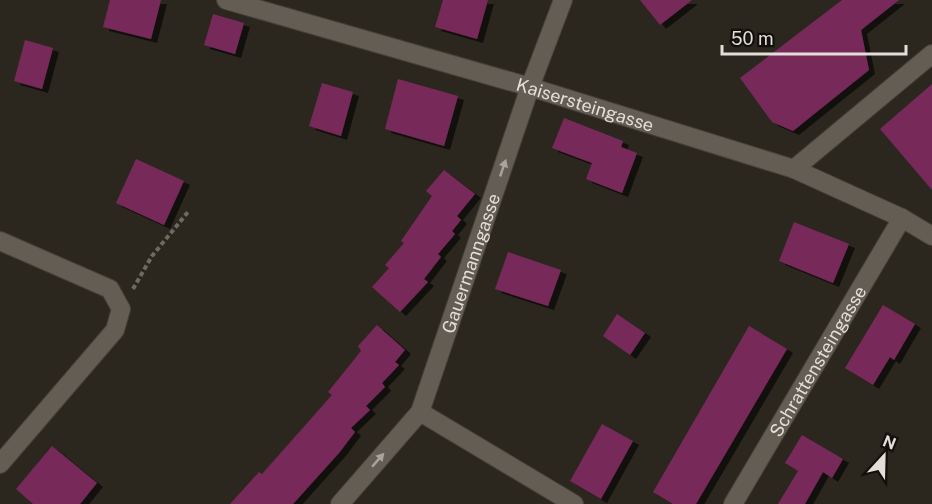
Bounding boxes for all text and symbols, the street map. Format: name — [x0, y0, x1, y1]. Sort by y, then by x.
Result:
scale bar — [722, 18, 906, 56]
text: 50 m — [731, 28, 774, 49]
street label: Kaisersteingasse — [514, 73, 657, 135]
one-way arrow — [498, 159, 508, 177]
street label: Gauermanngasse — [437, 191, 504, 336]
street label: Schrattensteingasse — [765, 282, 870, 440]
north arrow — [854, 426, 914, 486]
text: N — [880, 431, 899, 454]
one-way arrow — [371, 453, 384, 468]

